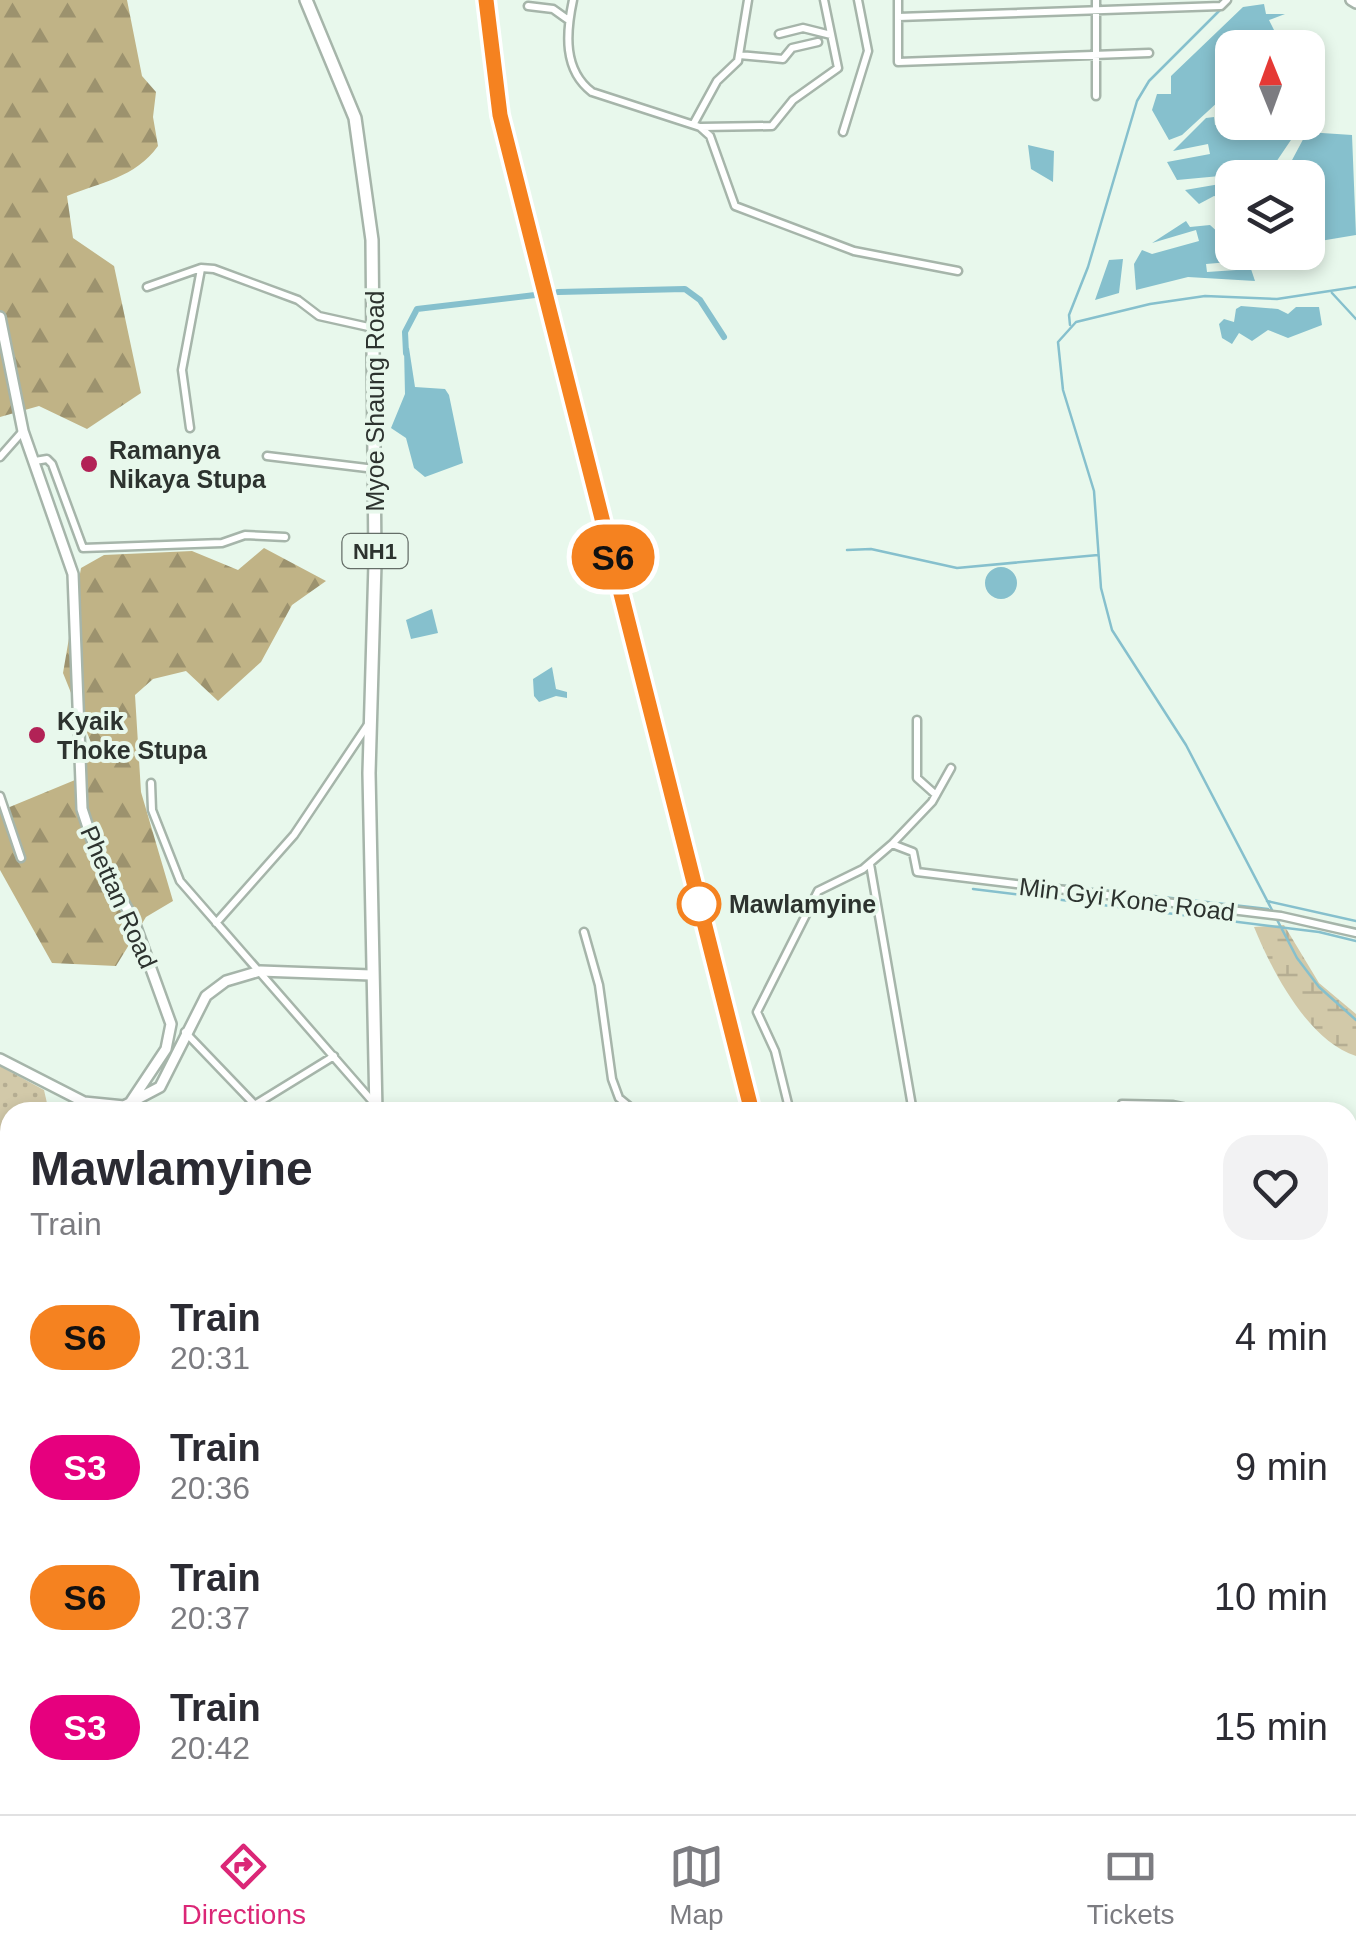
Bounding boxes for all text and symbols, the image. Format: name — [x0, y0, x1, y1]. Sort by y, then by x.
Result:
north arrow — [1215, 30, 1325, 140]
map controls — [1215, 30, 1325, 270]
button: layers — [1215, 160, 1325, 270]
street label: Myoe Shaung Road — [361, 291, 389, 511]
place label: Ramanya Nikaya Stupa — [109, 436, 267, 493]
marker: Ramanya Nikaya Stupa — [78, 453, 100, 475]
line badge: S6 — [568, 524, 658, 590]
road number: NH1 — [342, 534, 408, 568]
text: S6 — [592, 538, 634, 577]
place label: Kyaik Thoke Stupa — [57, 707, 208, 764]
marker: Kyaik Thoke Stupa — [26, 724, 48, 746]
street label: Phettan Road — [75, 821, 163, 973]
street label: Min Gyi Kone Road — [1018, 872, 1236, 926]
marker: Mawlamyine — [678, 883, 720, 925]
place label: Mawlamyine — [729, 890, 876, 918]
button: heart — [1223, 1135, 1328, 1240]
text: Mawlamyine — [30, 1142, 313, 1195]
text: Train — [30, 1206, 102, 1242]
text: Train — [170, 1297, 261, 1339]
text: 4 min — [1235, 1316, 1328, 1358]
text: S6 — [64, 1318, 106, 1357]
text: 20:31 — [170, 1340, 250, 1376]
text: Train — [170, 1427, 261, 1469]
text: 9 min — [1235, 1446, 1328, 1488]
text: S3 — [64, 1448, 106, 1487]
text: 20:36 — [170, 1470, 250, 1506]
text: Train — [170, 1557, 261, 1599]
text: 10 min — [1214, 1576, 1328, 1618]
text: S6 — [64, 1578, 106, 1617]
text: 20:37 — [170, 1600, 250, 1636]
text: Train — [170, 1687, 261, 1729]
text: 15 min — [1214, 1706, 1328, 1748]
text: S3 — [64, 1708, 106, 1747]
text: 20:42 — [170, 1730, 250, 1766]
tab: Directions — [181, 1839, 306, 1931]
tab: Map — [669, 1839, 724, 1931]
tab: Tickets — [1087, 1839, 1175, 1931]

